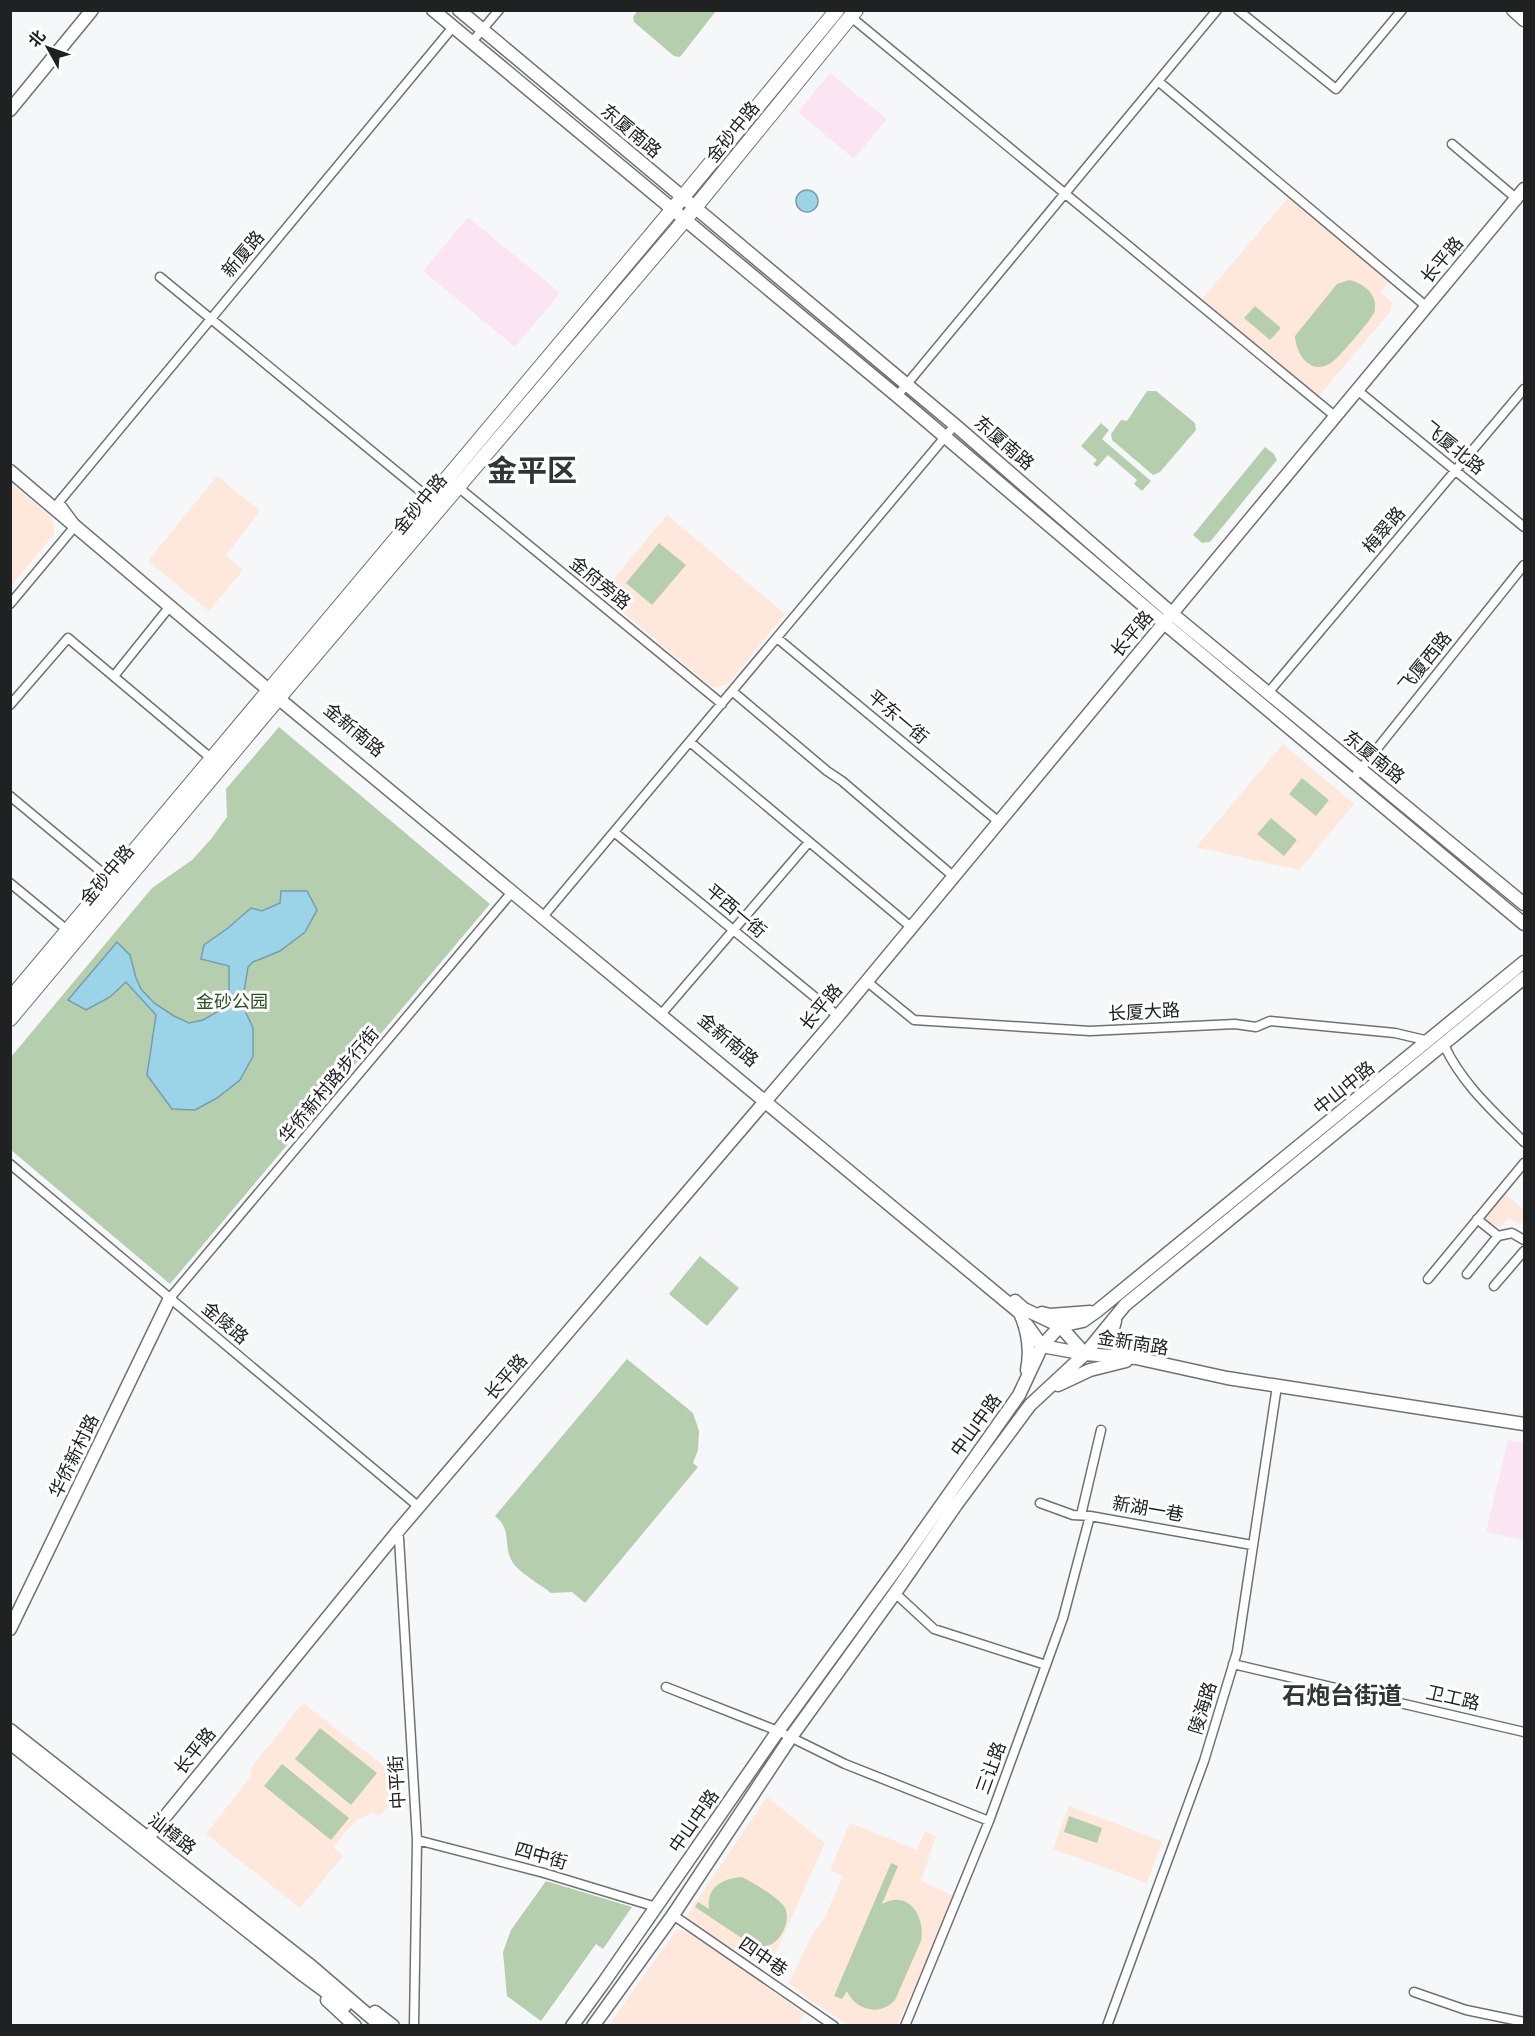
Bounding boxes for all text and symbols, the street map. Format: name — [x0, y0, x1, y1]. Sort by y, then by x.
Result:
north arrow — [18, 18, 78, 78]
text: 北 — [24, 26, 49, 51]
street label: 金砂中路 — [702, 97, 764, 167]
street label: 东厦南路 — [596, 99, 666, 163]
street label: 新厦路 — [217, 226, 269, 282]
street label: 长平路 — [1416, 232, 1468, 288]
street label: 东厦南路 — [970, 411, 1038, 475]
street label: 飞厦北路 — [1419, 417, 1489, 479]
district label: 金平区 — [487, 452, 577, 489]
street label: 金砂中路 — [388, 469, 452, 539]
street label: 梅翠路 — [1358, 502, 1410, 558]
street label: 金府旁路 — [565, 552, 635, 614]
street label: 长平路 — [1106, 606, 1158, 662]
street label: 飞厦西路 — [1394, 627, 1456, 697]
street label: 平东一街 — [863, 685, 933, 749]
street label: 金新南路 — [319, 698, 389, 762]
street label: 东厦南路 — [1339, 726, 1409, 788]
street label: 金砂中路 — [75, 840, 139, 910]
street label: 平西一街 — [701, 879, 771, 943]
street label: 长平路 — [795, 979, 847, 1035]
park label: 金砂公园 — [196, 991, 268, 1013]
street label: 长厦大路 — [1107, 999, 1181, 1025]
street label: 金新南路 — [693, 1008, 763, 1072]
street label: 华侨新村路步行街 — [274, 1023, 384, 1147]
street label: 中山中路 — [1309, 1057, 1379, 1119]
street label: 金陵路 — [197, 1297, 253, 1349]
street label: 金新南路 — [1096, 1327, 1170, 1359]
street label: 长平路 — [480, 1349, 532, 1405]
street label: 中山中路 — [946, 1389, 1006, 1461]
street label: 华侨新村路 — [44, 1411, 104, 1501]
street label: 新湖一巷 — [1111, 1492, 1185, 1526]
street label: 陵海路 — [1185, 1679, 1221, 1737]
district label: 石炮台街道 — [1282, 1681, 1402, 1710]
street label: 卫工路 — [1424, 1681, 1482, 1715]
street label: 长平路 — [169, 1723, 221, 1779]
street label: 三让路 — [971, 1739, 1011, 1797]
street label: 中平街 — [385, 1754, 409, 1810]
street label: 中山中路 — [664, 1785, 724, 1857]
street label: 汕樟路 — [144, 1809, 200, 1859]
street label: 四中街 — [512, 1838, 570, 1874]
street label: 四中巷 — [735, 1933, 791, 1981]

